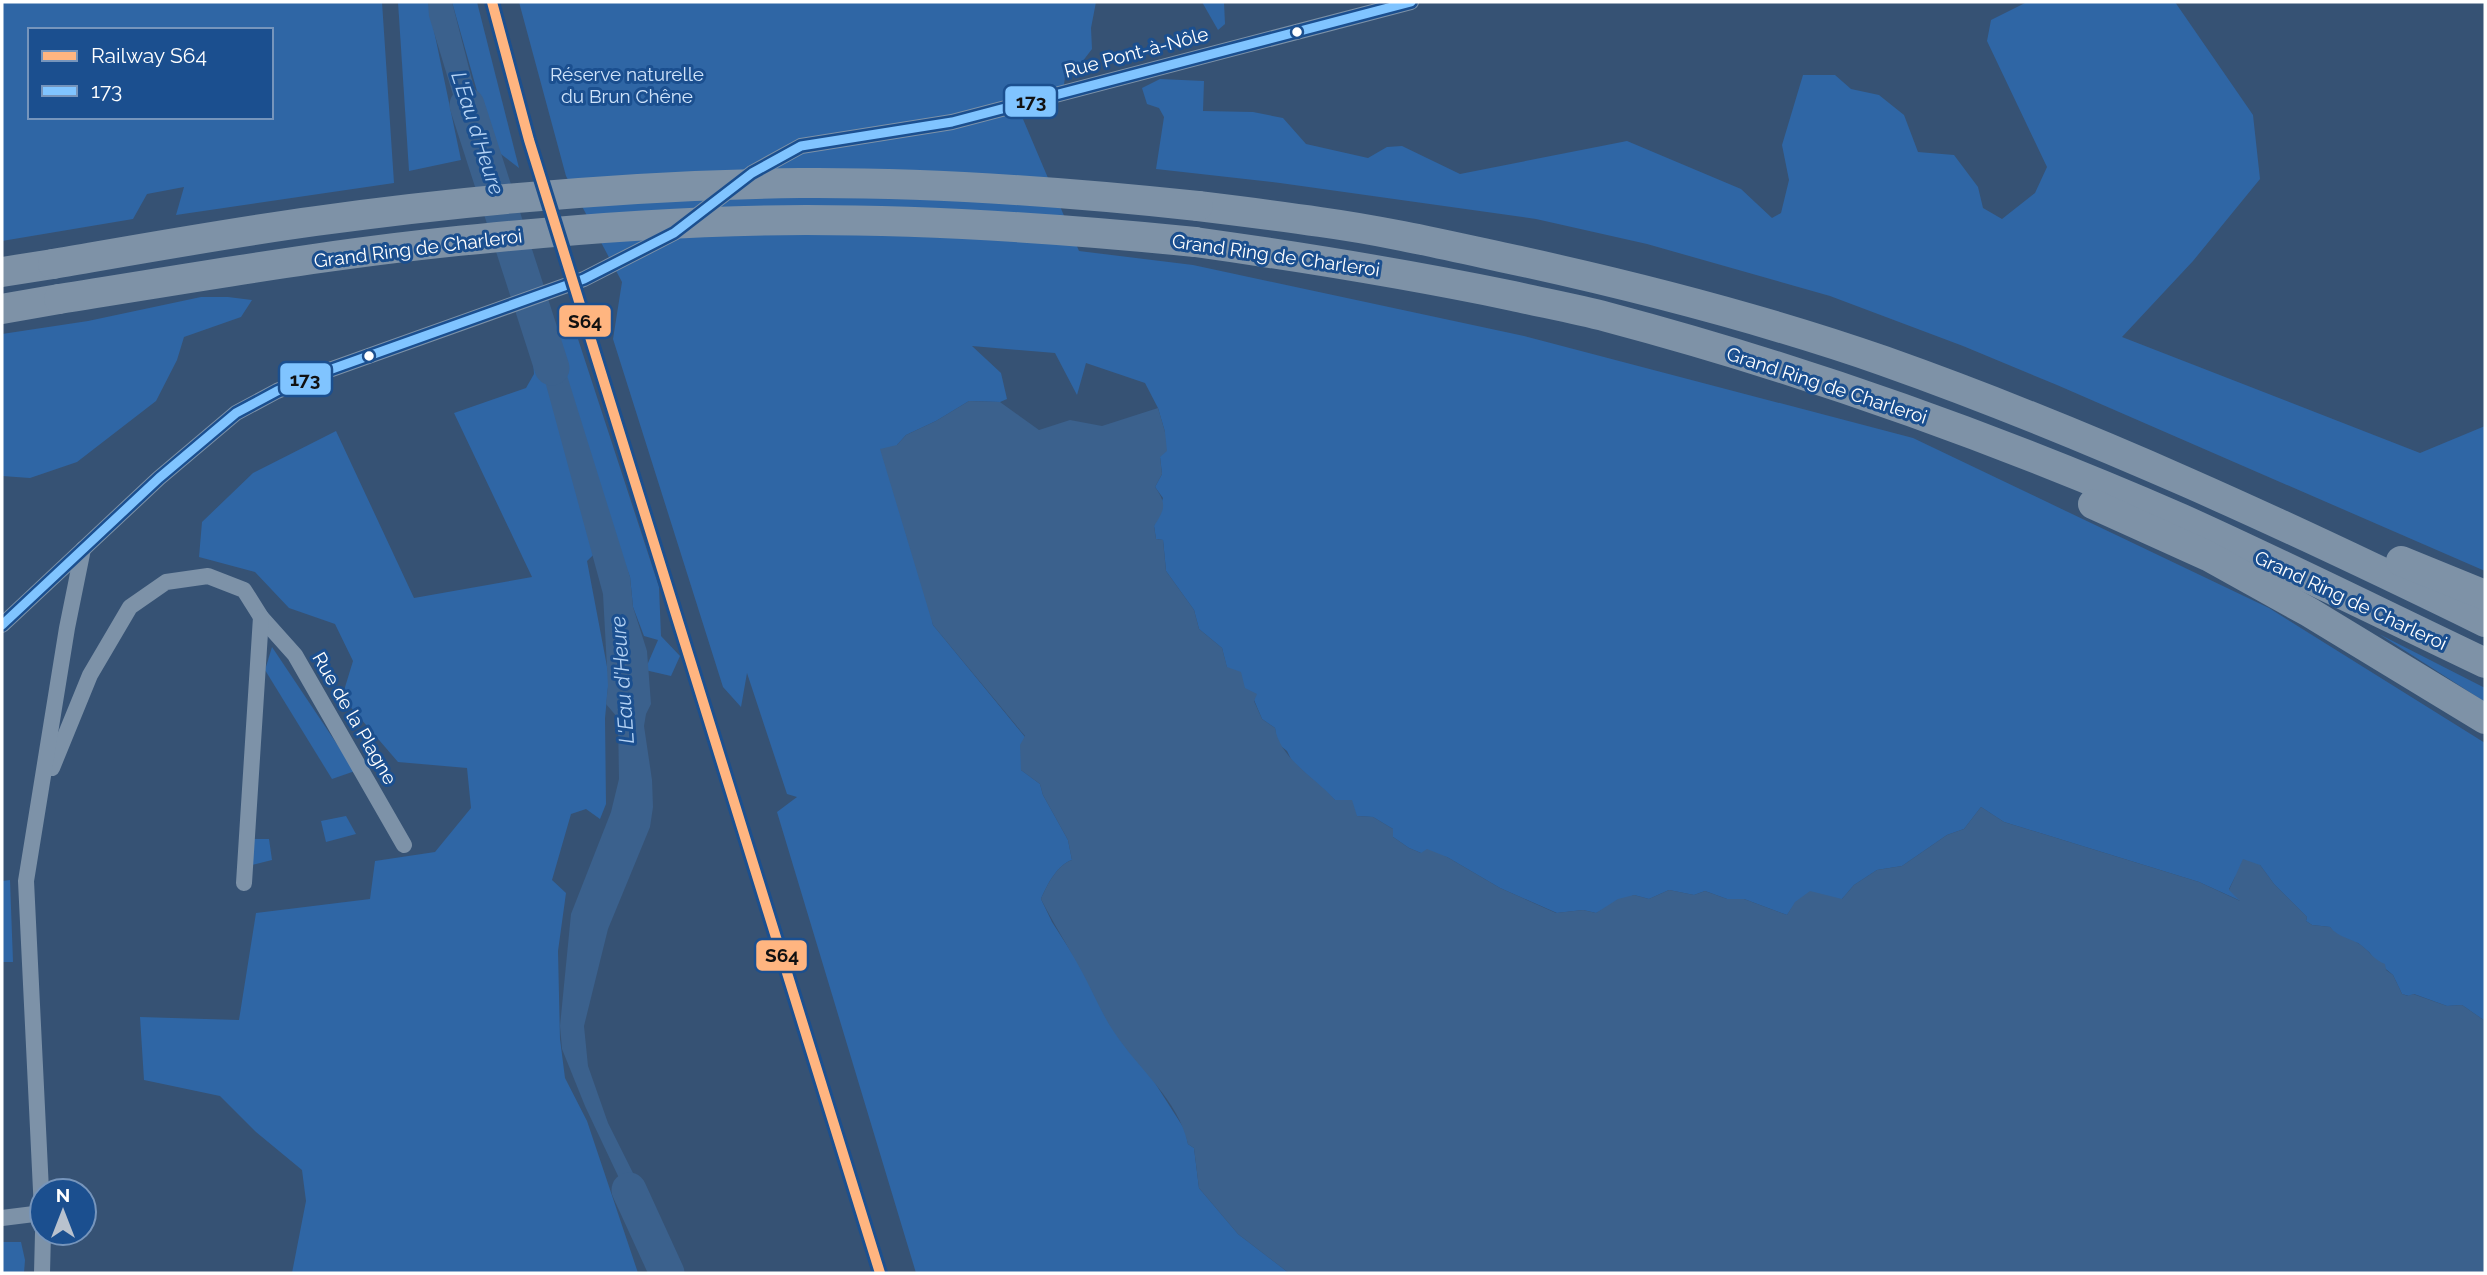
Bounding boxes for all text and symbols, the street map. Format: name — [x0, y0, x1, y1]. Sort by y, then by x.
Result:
street label: Rue Pont-à-Nôle — [1062, 22, 1210, 82]
unlabelled marker — [1290, 25, 1304, 39]
legend — [28, 28, 273, 119]
text: Railway S64 — [91, 43, 207, 68]
park label: Réserve naturelle du Brun Chêne — [550, 63, 704, 107]
water label: L'Eau d'Heure — [446, 68, 510, 198]
text: 173 — [91, 78, 122, 103]
line badge: 173 — [1004, 85, 1057, 118]
text: 173 — [1016, 90, 1046, 112]
street label: Grand Ring de Charleroi — [313, 224, 523, 272]
street label: Grand Ring de Charleroi — [1171, 230, 1381, 280]
line badge: S64 — [558, 304, 612, 338]
text: S64 — [568, 310, 602, 332]
street label: Grand Ring de Charleroi — [1724, 342, 1930, 428]
unlabelled marker — [362, 349, 376, 363]
line badge: 173 — [279, 362, 332, 396]
text: 173 — [290, 368, 320, 390]
street label: Grand Ring de Charleroi — [2251, 546, 2451, 654]
water label: L'Eau d'Heure — [605, 615, 639, 745]
street label: Rue de la Plagne — [308, 648, 402, 788]
line badge: S64 — [755, 939, 808, 972]
text: S64 — [765, 944, 799, 966]
north arrow — [28, 1177, 98, 1247]
text: N — [56, 1184, 70, 1206]

